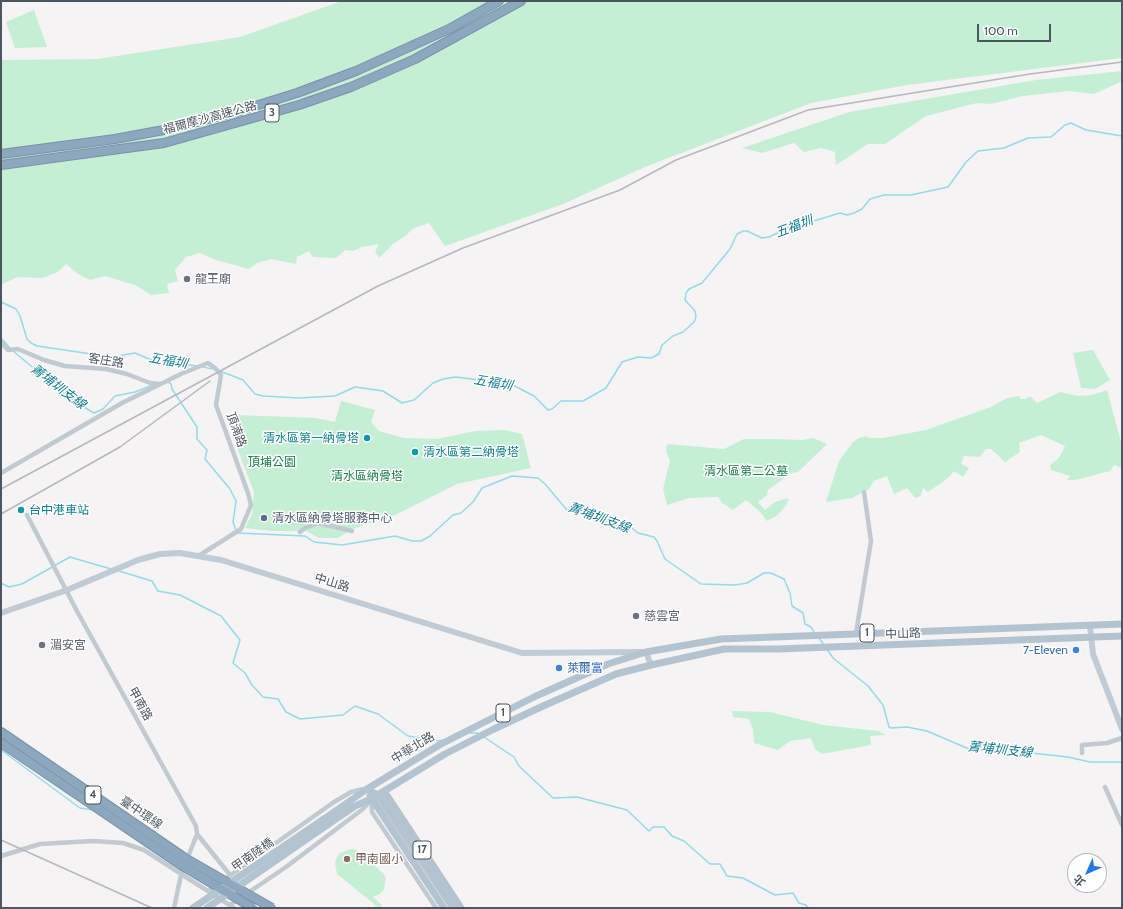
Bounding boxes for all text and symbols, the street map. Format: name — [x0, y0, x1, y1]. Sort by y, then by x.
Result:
scale bar — [979, 16, 1053, 42]
text: 100 m — [984, 23, 1018, 38]
street label: 福爾摩沙高速公路 — [162, 99, 258, 137]
road number: 3 — [265, 104, 279, 122]
water label: 五福圳 — [773, 213, 815, 241]
place label: 龍王廟 — [195, 272, 231, 286]
marker: 龍王廟 — [182, 274, 192, 284]
water label: 五福圳 — [147, 350, 189, 372]
street label: 客庄路 — [87, 351, 125, 371]
water label: 菁埔圳支線 — [27, 361, 89, 413]
water label: 五福圳 — [472, 372, 514, 394]
street label: 頂湳路 — [223, 411, 249, 449]
place label: 清水區第一納骨塔 — [263, 431, 359, 445]
marker: 清水區第一納骨塔 — [362, 433, 372, 443]
place label: 清水區第二納骨塔 — [423, 445, 519, 459]
marker: 清水區第二納骨塔 — [410, 447, 420, 457]
park label: 頂埔公園 — [248, 455, 296, 469]
park label: 清水區第二公墓 — [704, 464, 788, 478]
park label: 清水區納骨塔 — [331, 469, 403, 483]
water label: 菁埔圳支線 — [566, 500, 632, 536]
place label: 台中港車站 — [29, 503, 89, 517]
marker: 台中港車站 — [16, 505, 26, 515]
place label: 清水區納骨塔服務中心 — [272, 511, 392, 525]
marker: 清水區納骨塔服務中心 — [259, 513, 269, 523]
street label: 中山路 — [313, 571, 351, 595]
place label: 慈雲宮 — [644, 609, 680, 623]
marker: 慈雲宮 — [631, 611, 641, 621]
road number: 1 — [860, 624, 874, 642]
street label: 中山路 — [885, 626, 921, 642]
place label: 湄安宮 — [50, 638, 86, 652]
marker: 湄安宮 — [37, 640, 47, 650]
place label: 7-Eleven — [1023, 643, 1068, 657]
marker: 7-Eleven — [1071, 645, 1081, 655]
place label: 萊爾富 — [567, 661, 603, 675]
marker: 萊爾富 — [554, 663, 564, 673]
street label: 甲南路 — [125, 685, 155, 723]
road number: 1 — [496, 704, 510, 722]
street label: 中華北路 — [389, 729, 437, 767]
water label: 菁埔圳支線 — [967, 739, 1033, 761]
road number: 4 — [85, 786, 101, 804]
street label: 臺中環線 — [117, 794, 165, 832]
street label: 甲南陸橋 — [229, 835, 277, 875]
road number: 17 — [413, 841, 431, 859]
place label: 甲南國小 — [355, 852, 403, 866]
north arrow — [1067, 853, 1107, 893]
marker: 甲南國小 — [342, 854, 352, 864]
text: 北 — [1070, 872, 1088, 890]

